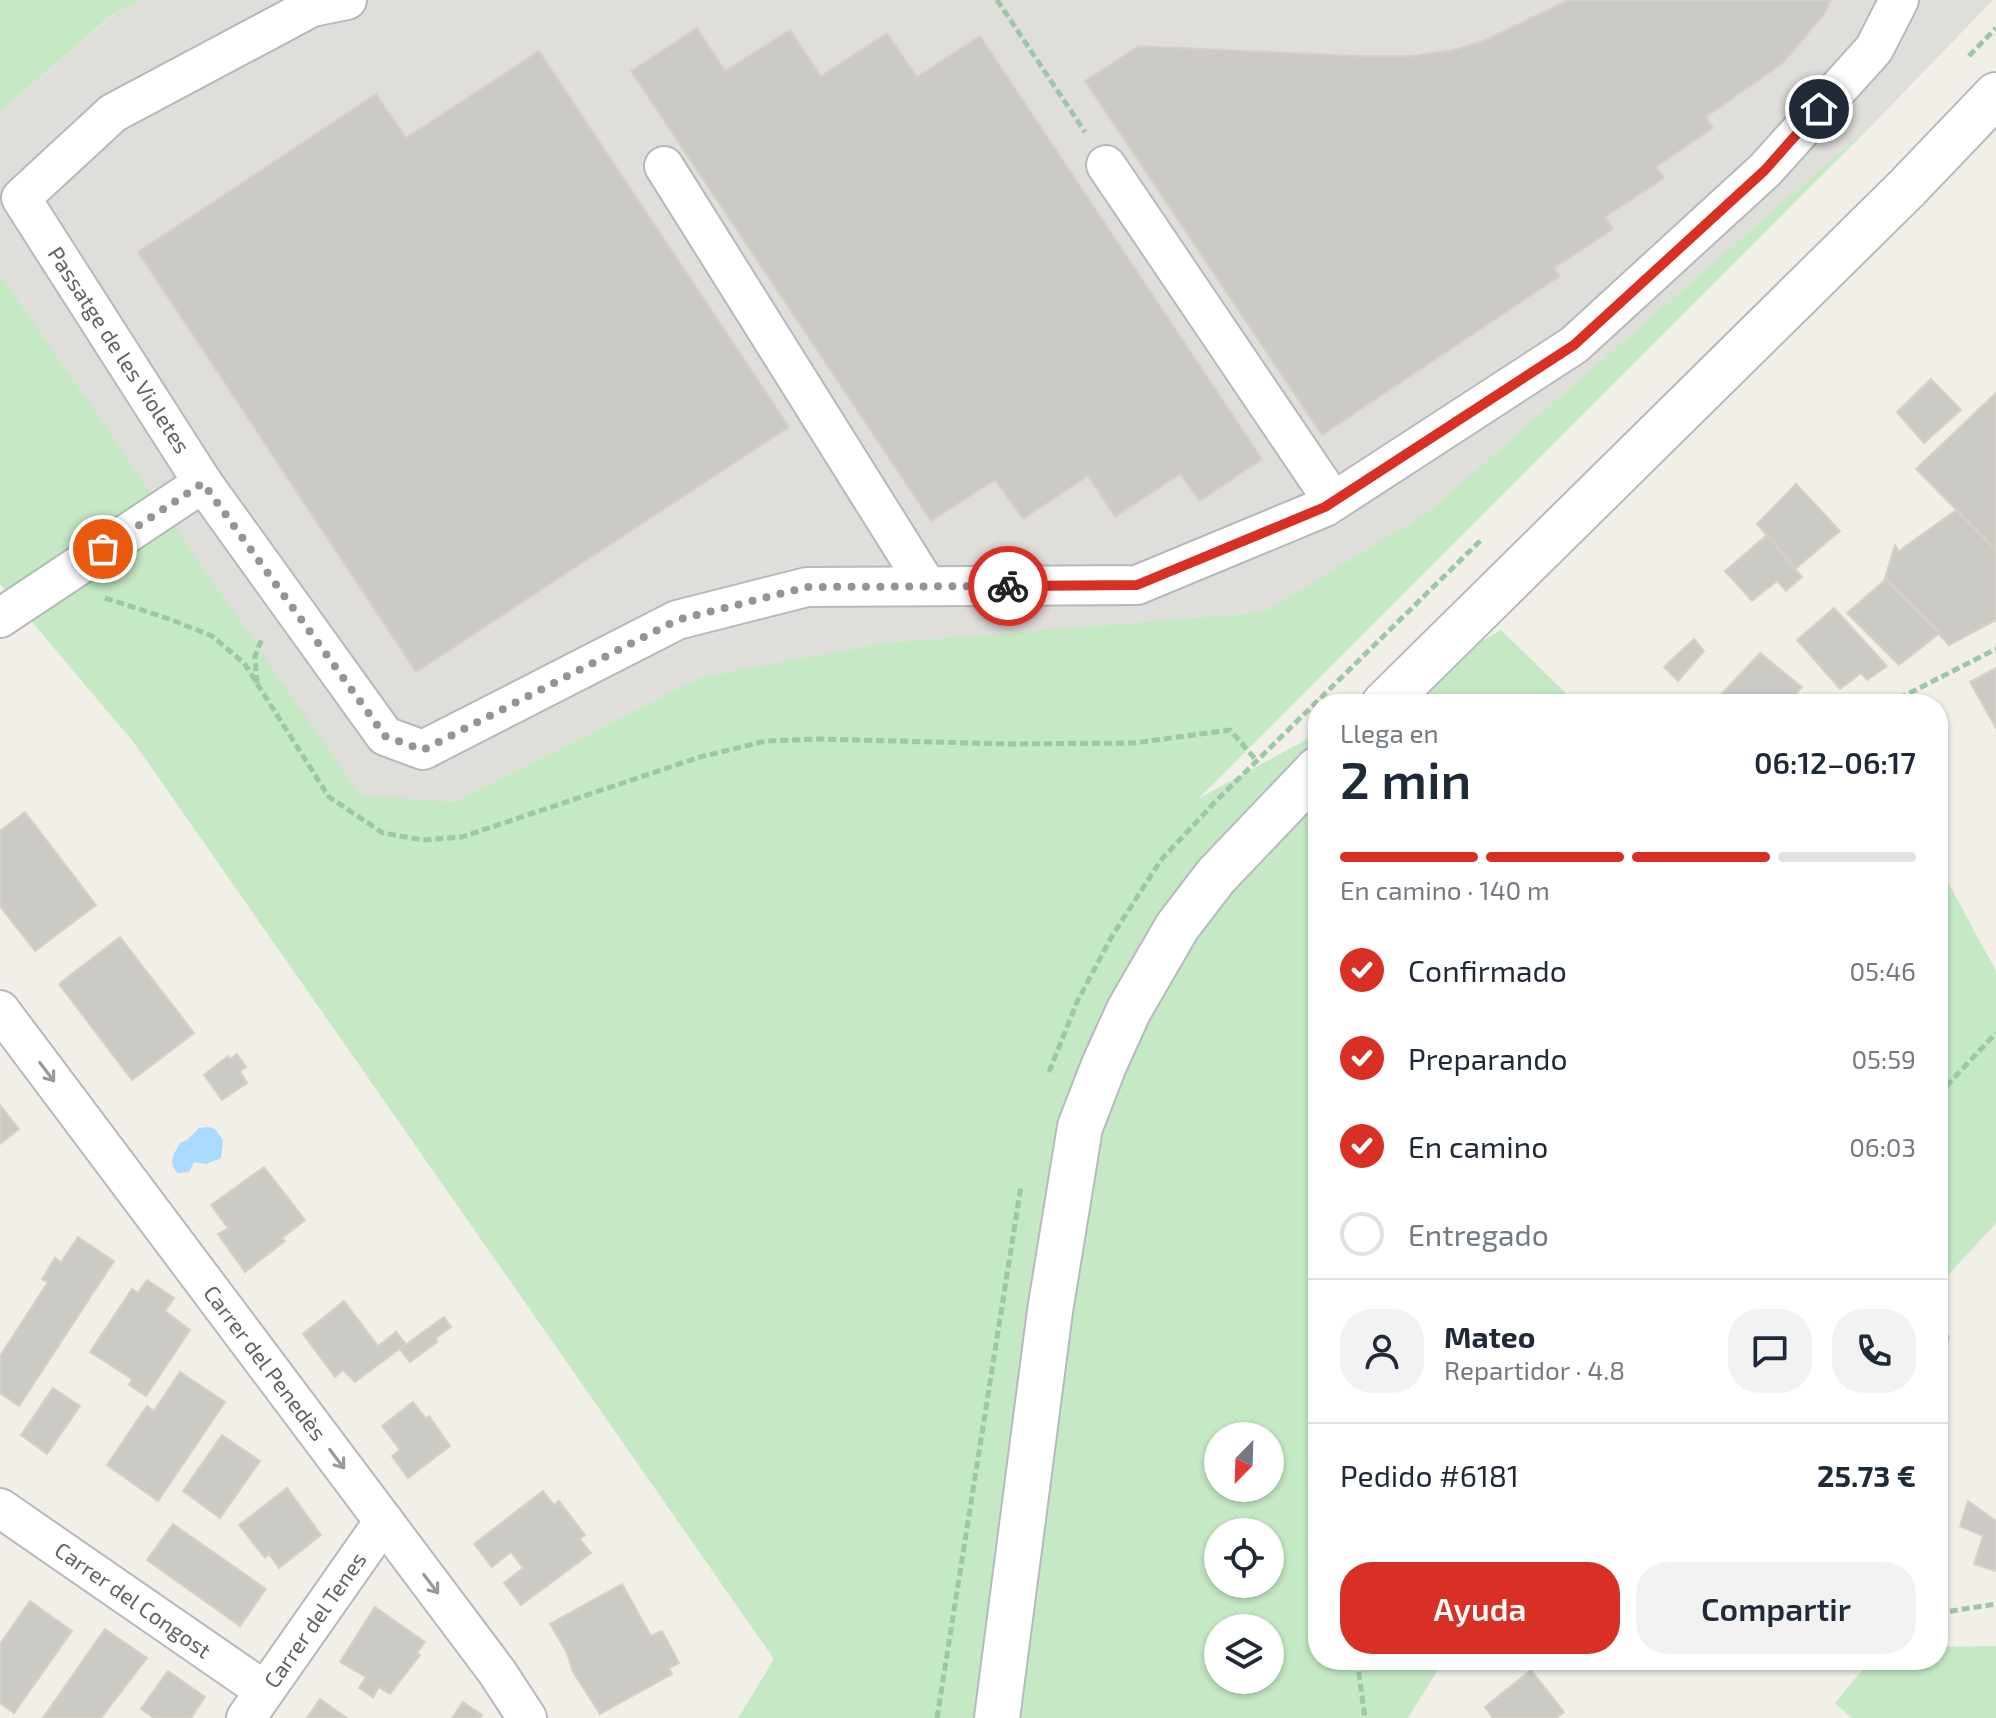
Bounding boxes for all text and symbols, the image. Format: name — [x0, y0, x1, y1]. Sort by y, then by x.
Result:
pin — [1785, 75, 1853, 143]
icon: home — [1797, 87, 1841, 131]
street label: Passatge de les Violetes — [43, 241, 196, 458]
pin — [69, 515, 137, 583]
icon: bag — [81, 527, 125, 571]
courier — [968, 546, 1048, 626]
icon: bike — [986, 564, 1030, 608]
text: Llega en — [1340, 717, 1439, 748]
text: 06:12–06:17 — [1754, 744, 1916, 780]
text: 2 min — [1340, 747, 1471, 809]
text: En camino · 140 m — [1340, 874, 1550, 905]
icon: check — [1340, 948, 1384, 992]
text: Confirmado — [1408, 952, 1567, 988]
text: 05:46 — [1849, 955, 1916, 986]
icon: check — [1340, 1036, 1384, 1080]
text: Preparando — [1408, 1040, 1567, 1076]
text: 05:59 — [1851, 1043, 1916, 1074]
one-way arrow — [38, 1061, 55, 1082]
icon: check — [1340, 1124, 1384, 1168]
text: En camino — [1408, 1128, 1548, 1164]
text: 06:03 — [1849, 1131, 1916, 1162]
text: Entregado — [1408, 1216, 1549, 1252]
street label: Carrer del Penedès — [199, 1280, 333, 1445]
button: person — [1340, 1309, 1424, 1393]
button: chat — [1728, 1309, 1812, 1393]
button: phone — [1832, 1309, 1916, 1393]
text: Mateo — [1444, 1318, 1535, 1354]
text: Repartidor · 4.8 — [1444, 1354, 1625, 1385]
north arrow — [1204, 1422, 1284, 1502]
map controls — [1204, 1422, 1284, 1694]
one-way arrow — [329, 1448, 346, 1469]
text: Pedido #6181 — [1340, 1457, 1519, 1493]
text: 25.73 € — [1817, 1457, 1916, 1493]
button: locate — [1204, 1518, 1284, 1598]
street label: Carrer del Congost — [51, 1536, 217, 1663]
street label: Carrer del Tenes — [258, 1547, 371, 1692]
button: Ayuda — [1340, 1562, 1620, 1654]
button: Compartir — [1636, 1562, 1916, 1654]
one-way arrow — [422, 1573, 439, 1594]
button: layers — [1204, 1614, 1284, 1694]

